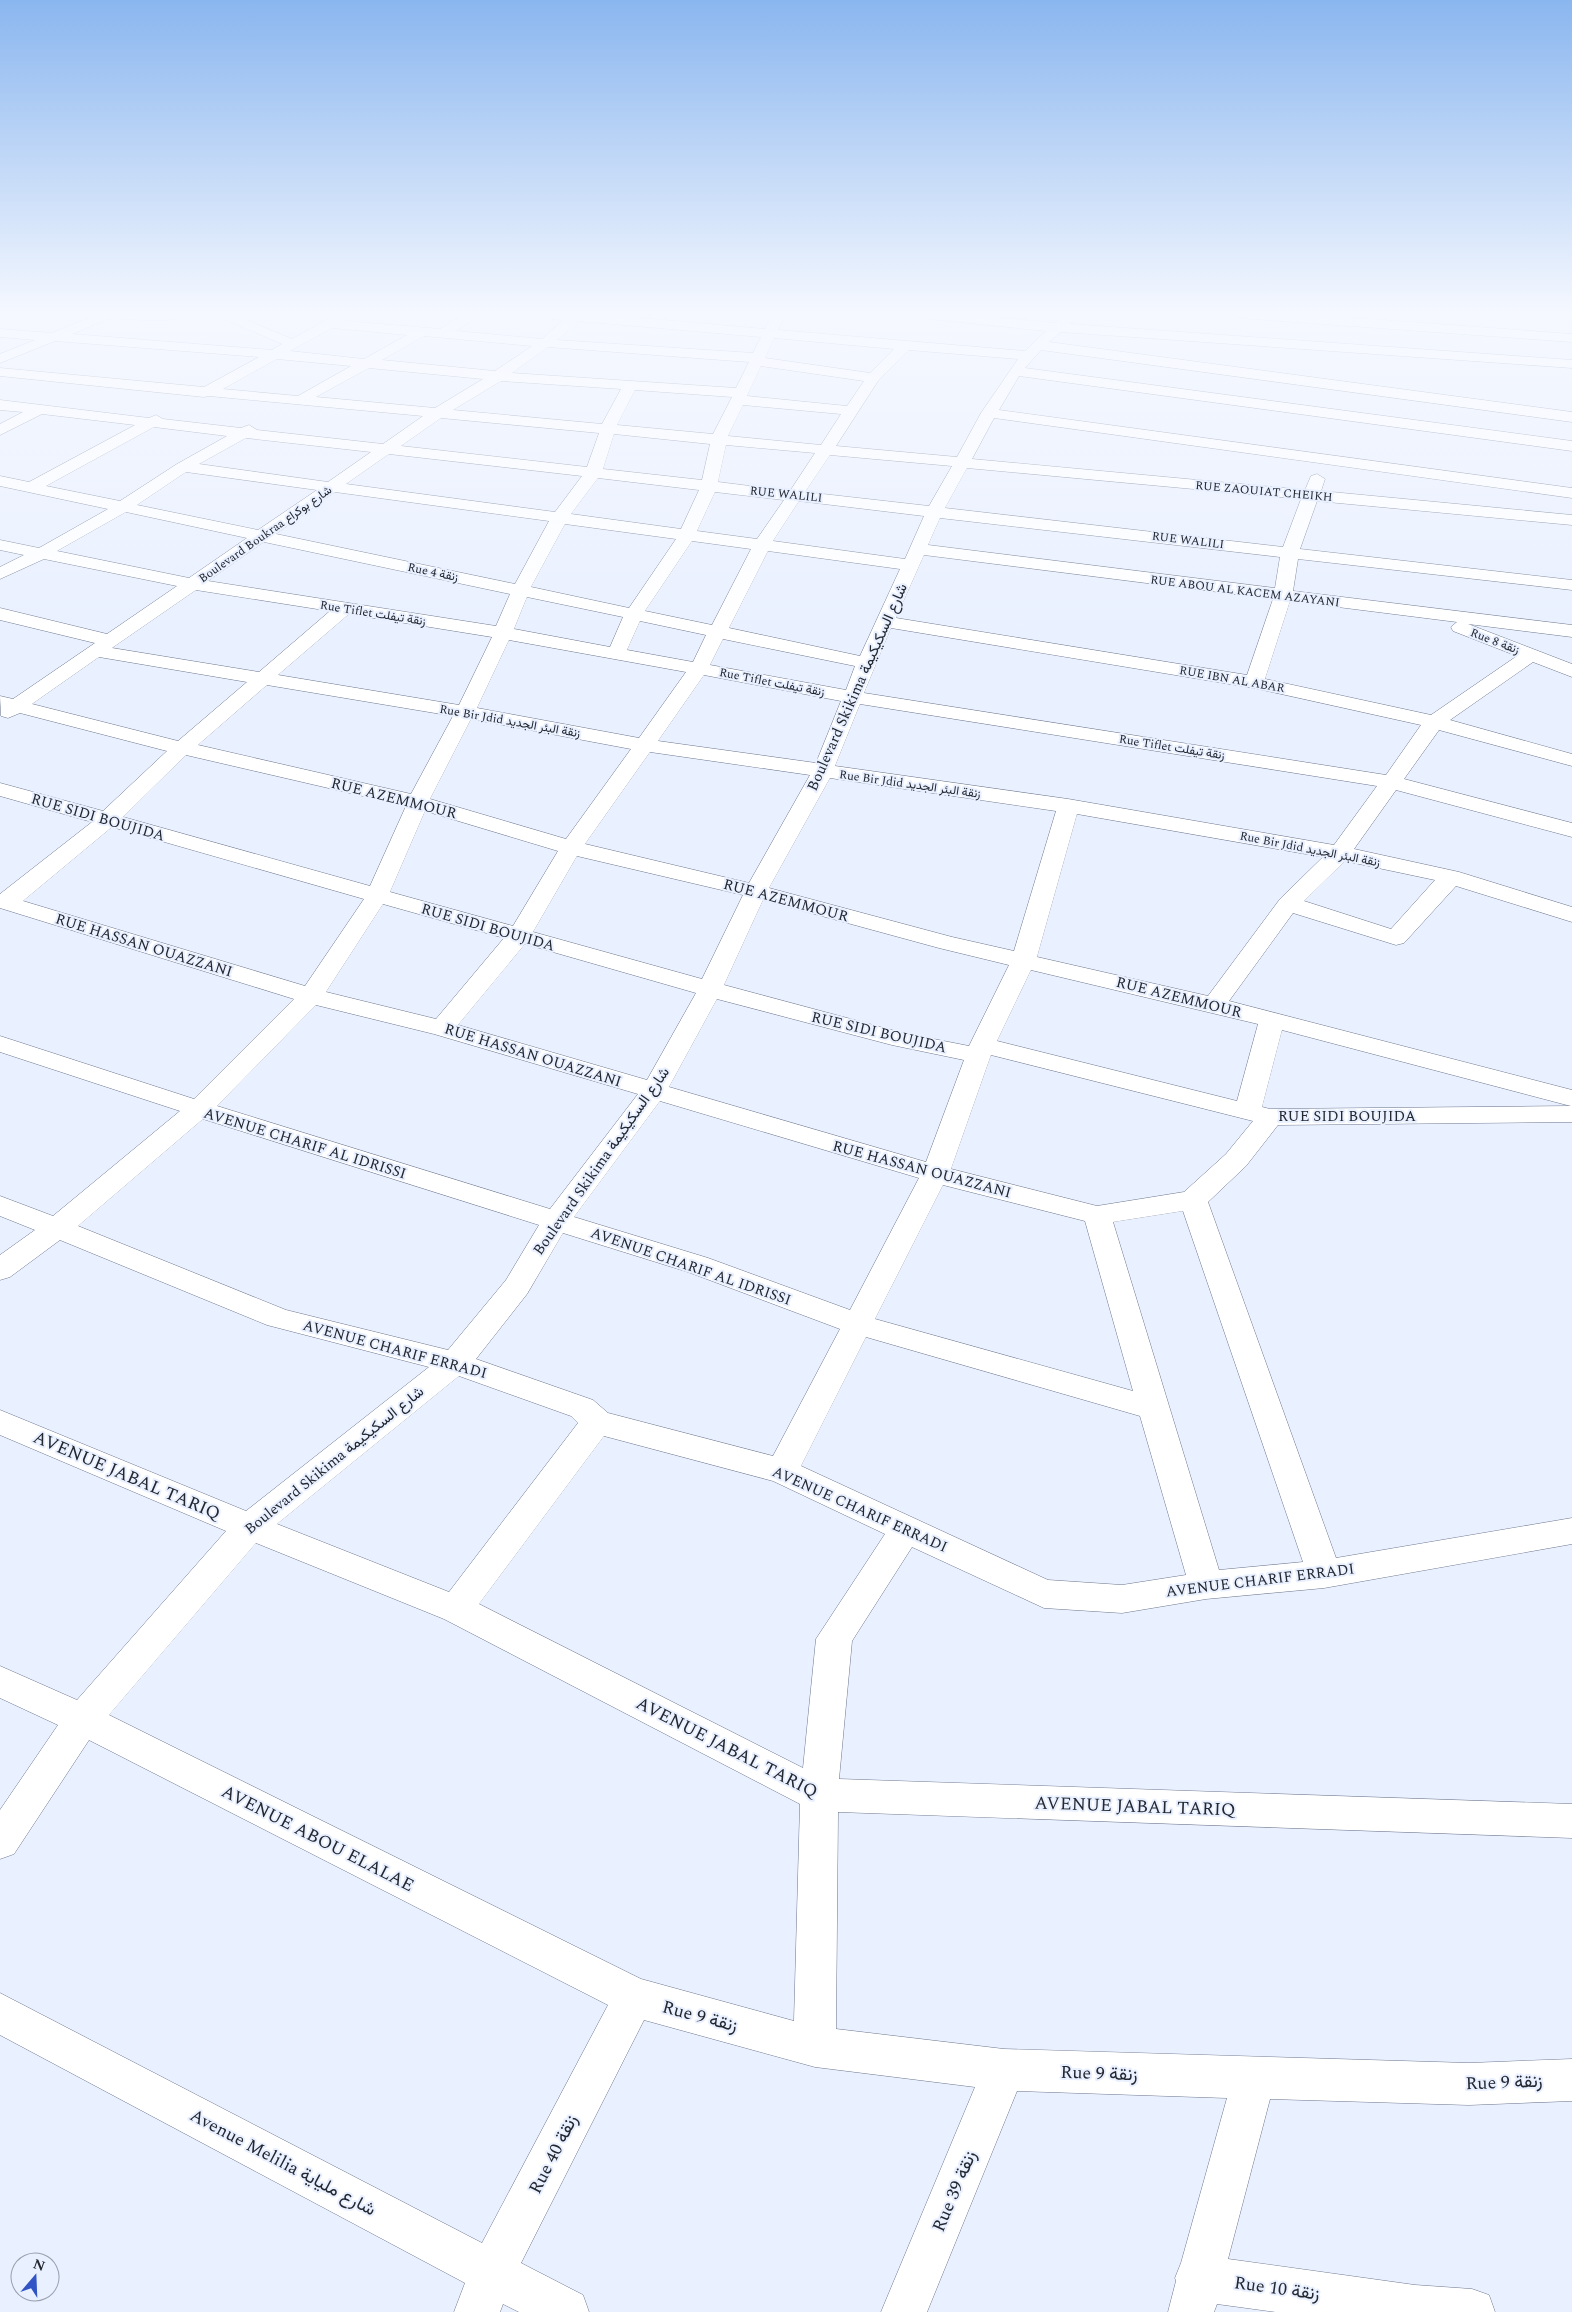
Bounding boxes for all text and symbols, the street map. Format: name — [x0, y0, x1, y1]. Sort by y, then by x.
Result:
street label: RUE ZAOUIAT CHEIKH — [1195, 476, 1333, 507]
street label: Boulevard Boukraa شارع بوكراع — [195, 481, 336, 588]
street label: RUE WALILI — [749, 481, 823, 508]
street label: RUE WALILI — [1151, 527, 1225, 554]
street label: Rue 4 زنقة — [406, 558, 460, 587]
street label: RUE ABOU AL KACEM AZAYANI — [1149, 570, 1341, 613]
street label: Boulevard Skikima شارع السكيكيمة — [801, 579, 914, 795]
street label: Rue Tiflet زنقة تيفلت — [319, 596, 427, 631]
street label: Rue 8 زنقة — [1467, 623, 1522, 660]
street label: RUE IBN AL ABAR — [1178, 661, 1286, 698]
street label: Rue Tiflet زنقة تيفلت — [718, 663, 826, 702]
street label: Rue Bir Jdid زنقة البئر الجديد — [438, 700, 582, 743]
street label: Rue Tiflet زنقة تيفلت — [1118, 730, 1226, 765]
street label: Rue Bir Jdid زنقة البئر الجديد — [838, 765, 982, 804]
street label: RUE AZEMMOUR — [329, 772, 459, 825]
street label: RUE SIDI BOUJIDA — [28, 787, 167, 848]
street label: Rue Bir Jdid زنقة البئر الجديد — [1238, 827, 1382, 872]
street label: RUE AZEMMOUR — [721, 873, 851, 928]
street label: RUE SIDI BOUJIDA — [418, 897, 557, 958]
street label: RUE HASSAN OUAZZANI — [52, 908, 235, 983]
street label: RUE AZEMMOUR — [1114, 971, 1244, 1024]
street label: RUE SIDI BOUJIDA — [809, 1006, 949, 1059]
street label: RUE HASSAN OUAZZANI — [441, 1018, 624, 1093]
street label: Boulevard Skikima شارع السكيكيمة — [527, 1062, 676, 1260]
street label: AVENUE CHARIF AL IDRISSI — [201, 1102, 409, 1185]
street label: RUE SIDI BOUJIDA — [1278, 1105, 1416, 1128]
street label: RUE HASSAN OUAZZANI — [830, 1135, 1014, 1204]
street label: AVENUE CHARIF AL IDRISSI — [587, 1221, 794, 1312]
street label: AVENUE CHARIF ERRADI — [300, 1314, 489, 1385]
street label: Boulevard Skikima شارع السكيكيمة — [240, 1380, 429, 1540]
street label: AVENUE JABAL TARIQ — [29, 1424, 225, 1527]
street label: AVENUE CHARIF ERRADI — [768, 1460, 951, 1559]
street label: AVENUE CHARIF ERRADI — [1165, 1558, 1356, 1603]
street label: AVENUE JABAL TARIQ — [631, 1690, 823, 1805]
street label: AVENUE ABOU ELALAE — [217, 1778, 419, 1899]
street label: AVENUE JABAL TARIQ — [1034, 1789, 1236, 1824]
street label: Rue 9 زنقة — [659, 1993, 741, 2039]
street label: Rue 9 زنقة — [1060, 2059, 1138, 2088]
street label: Rue 9 زنقة — [1465, 2068, 1543, 2097]
street label: Avenue Melilia شارع ملياية — [185, 2102, 381, 2223]
street label: Rue 40 زنقة — [522, 2110, 585, 2199]
street label: Rue 39 زنقة — [925, 2146, 984, 2236]
north arrow — [10, 2252, 60, 2302]
text: N — [30, 2253, 48, 2277]
street label: Rue 10 زنقة — [1232, 2269, 1321, 2308]

